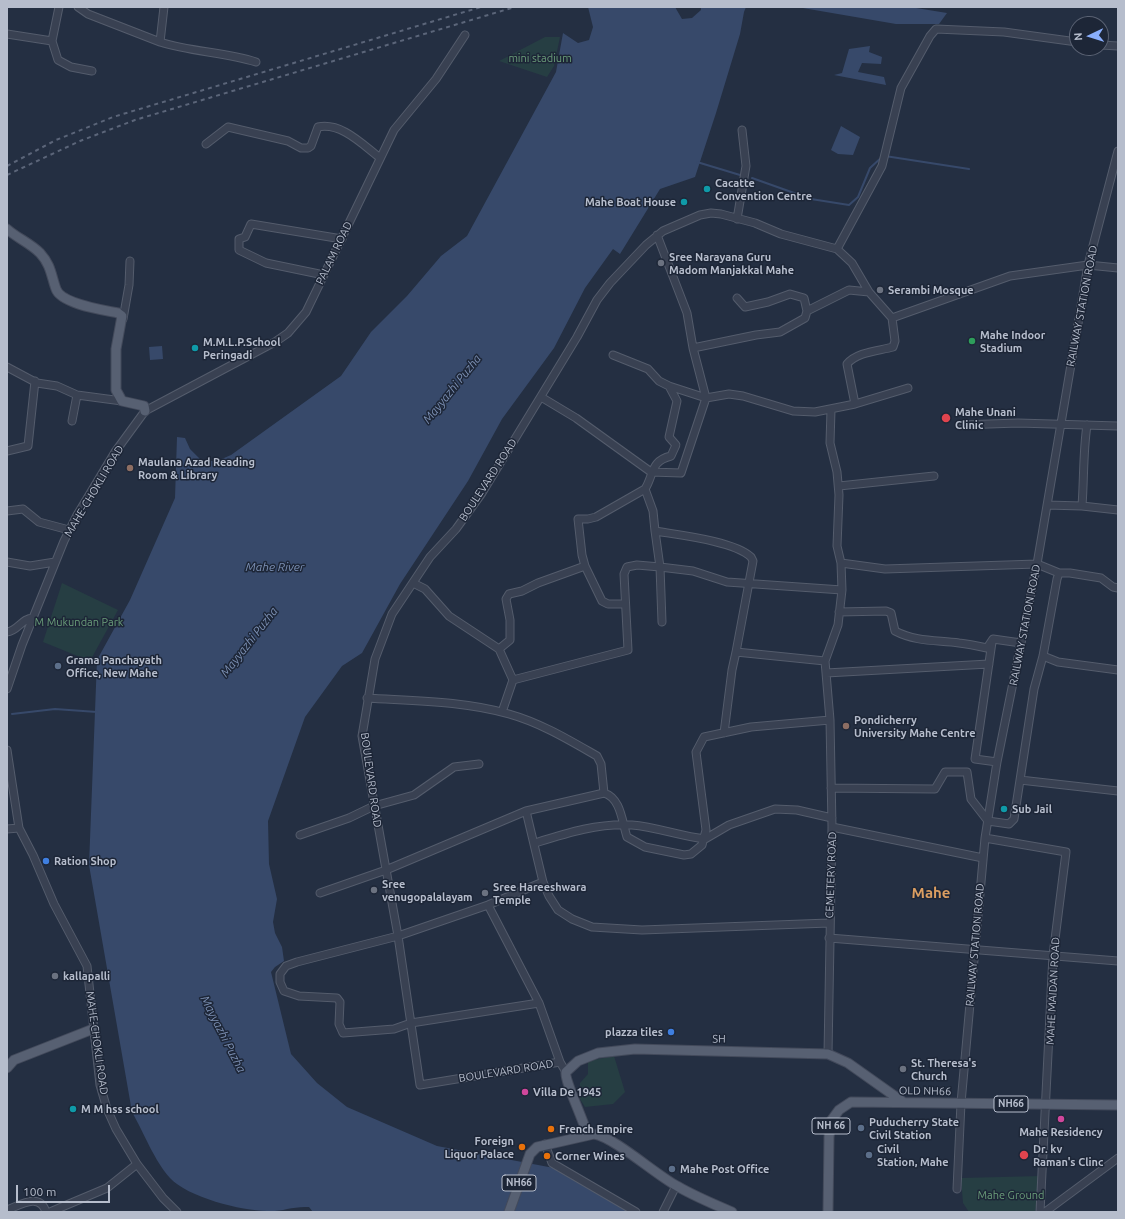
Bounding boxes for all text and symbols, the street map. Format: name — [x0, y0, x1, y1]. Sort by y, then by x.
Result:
north arrow — [1069, 16, 1109, 56]
text: N — [1072, 32, 1084, 41]
park label: mini stadium — [508, 51, 572, 65]
place label: Cacatte Convention Centre — [715, 176, 812, 202]
marker: Cacatte Convention Centre — [702, 184, 712, 194]
place label: Mahe Boat House — [585, 195, 676, 209]
marker: Mahe Boat House — [679, 197, 689, 207]
street label: PALAM ROAD — [313, 219, 355, 287]
street label: RAILWAY STATION ROAD — [1064, 244, 1100, 368]
place label: Sree Narayana Guru Madom Manjakkal Mahe — [669, 250, 794, 276]
marker: Sree Narayana Guru Madom Manjakkal Mahe — [656, 258, 666, 268]
place label: Serambi Mosque — [888, 283, 974, 297]
marker: Serambi Mosque — [875, 285, 885, 295]
place label: Mahe Indoor Stadium — [980, 328, 1045, 354]
place label: M.M.L.P.School Peringadi — [203, 335, 281, 361]
marker: Mahe Indoor Stadium — [967, 336, 977, 346]
marker: M.M.L.P.School Peringadi — [190, 343, 200, 353]
water label: Mayyazhi Puzha — [420, 352, 484, 426]
place label: Mahe Unani Clinic — [955, 405, 1016, 431]
marker: Mahe Unani Clinic — [940, 412, 952, 424]
street label: BOULEVARD ROAD — [456, 436, 520, 524]
street label: MAHE-CHOKLI ROAD — [61, 443, 127, 539]
place label: Maulana Azad Reading Room & Library — [138, 455, 255, 481]
marker: Maulana Azad Reading Room & Library — [125, 463, 135, 473]
water label: Mahe River — [246, 560, 304, 574]
street label: RAILWAY STATION ROAD — [1007, 563, 1043, 687]
water label: Mayyazhi Puzha — [217, 604, 281, 680]
park label: M Mukundan Park — [35, 615, 123, 629]
place label: Grama Panchayath Office, New Mahe — [66, 653, 162, 679]
marker: Grama Panchayath Office, New Mahe — [53, 661, 63, 671]
place label: Pondicherry University Mahe Centre — [854, 713, 976, 739]
marker: Pondicherry University Mahe Centre — [841, 721, 851, 731]
street label: BOULEVARD ROAD — [358, 732, 384, 828]
place label: Sub Jail — [1012, 802, 1052, 816]
marker: Sub Jail — [999, 804, 1009, 814]
street label: CEMETERY ROAD — [823, 831, 839, 919]
place label: Ration Shop — [54, 854, 116, 868]
marker: Ration Shop — [41, 856, 51, 866]
place label: Sree venugopalalayam — [382, 877, 473, 903]
place label: Sree Hareeshwara Temple — [493, 880, 586, 906]
street label: RAILWAY STATION ROAD — [963, 883, 987, 1007]
district label: Mahe — [912, 884, 950, 902]
marker: Sree venugopalalayam — [369, 885, 379, 895]
marker: Sree Hareeshwara Temple — [480, 888, 490, 898]
street label: MAHE MAIDAN ROAD — [1044, 937, 1062, 1045]
place label: kallapalli — [63, 969, 110, 983]
marker: kallapalli — [50, 971, 60, 981]
street label: MAHE-CHOKLI ROAD — [83, 990, 111, 1096]
water label: Mayyazhi Puzha — [197, 993, 249, 1075]
place label: plazza tiles — [605, 1025, 663, 1039]
marker: plazza tiles — [666, 1027, 676, 1037]
street label: SH — [712, 1032, 726, 1046]
place label: St. Theresa's Church — [911, 1056, 977, 1082]
street label: BOULEVARD ROAD — [458, 1057, 554, 1085]
marker: St. Theresa's Church — [898, 1064, 908, 1074]
street label: OLD NH66 — [899, 1084, 951, 1098]
place label: Villa De 1945 — [533, 1085, 601, 1099]
marker: Villa De 1945 — [520, 1087, 530, 1097]
road number: NH66 — [994, 1096, 1028, 1112]
place label: M M hss school — [81, 1102, 159, 1116]
marker: M M hss school — [68, 1104, 78, 1114]
marker: Mahe Residency — [1056, 1114, 1066, 1124]
place label: Puducherry State Civil Station — [869, 1115, 959, 1141]
road number: NH 66 — [812, 1118, 850, 1134]
place label: French Empire — [559, 1122, 633, 1136]
marker: Puducherry State Civil Station — [856, 1123, 866, 1133]
marker: French Empire — [546, 1124, 556, 1134]
place label: Mahe Residency — [1019, 1125, 1103, 1139]
place label: Foreign Liquor Palace — [444, 1134, 514, 1160]
marker: Foreign Liquor Palace — [517, 1142, 527, 1152]
place label: Civil Station, Mahe — [877, 1142, 948, 1168]
place label: Dr. kv Raman's Clinc — [1033, 1142, 1103, 1168]
place label: Corner Wines — [555, 1149, 625, 1163]
marker: Dr. kv Raman's Clinc — [1018, 1149, 1030, 1161]
marker: Civil Station, Mahe — [864, 1150, 874, 1160]
marker: Corner Wines — [542, 1151, 552, 1161]
place label: Mahe Post Office — [680, 1162, 769, 1176]
marker: Mahe Post Office — [667, 1164, 677, 1174]
road number: NH66 — [502, 1175, 536, 1191]
scale bar — [18, 1177, 112, 1203]
text: 100 m — [23, 1185, 56, 1198]
park label: Mahe Ground — [978, 1188, 1044, 1202]

